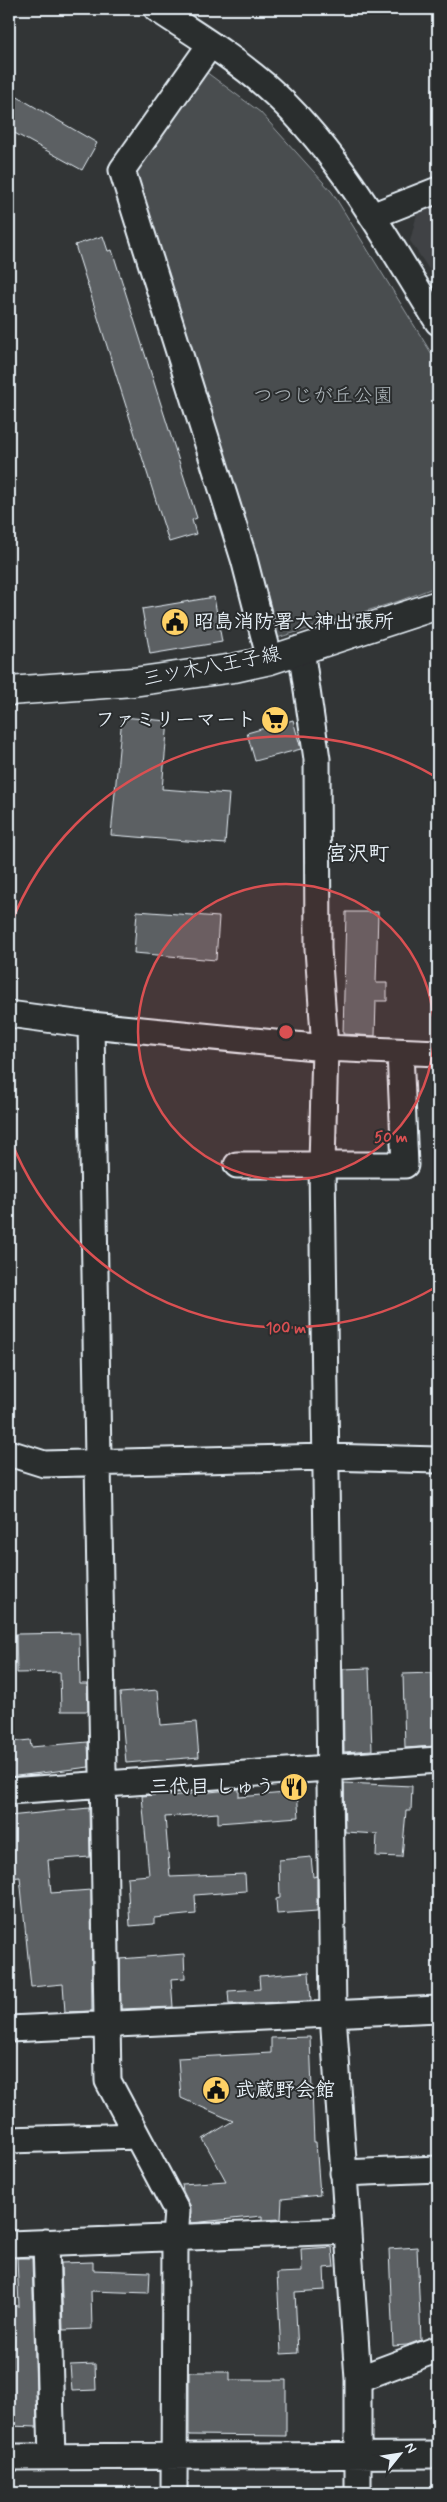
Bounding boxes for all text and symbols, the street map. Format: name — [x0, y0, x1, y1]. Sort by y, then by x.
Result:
park label: つつじが丘公園 — [253, 383, 393, 410]
public building icon: 昭島消防署大神出張所 — [160, 607, 190, 637]
place label: 昭島消防署大神出張所 — [194, 609, 394, 636]
street label: 三ツ木八王子線 — [141, 640, 283, 694]
supermarket icon: ファミリーマート — [260, 705, 290, 735]
place label: ファミリーマート — [95, 707, 256, 734]
district label: 宮沢町 — [327, 840, 390, 868]
centre of rings — [277, 1023, 295, 1041]
text: 50 m — [374, 1128, 408, 1148]
text: 100 m — [266, 1319, 306, 1339]
restaurant icon: 三代目 しゅう — [279, 1772, 309, 1802]
place label: 三代目 しゅう — [150, 1774, 275, 1801]
public building icon: 武蔵野会館 — [201, 2075, 231, 2105]
place label: 武蔵野会館 — [235, 2077, 335, 2104]
north arrow — [374, 2430, 424, 2480]
text: N — [400, 2439, 421, 2457]

